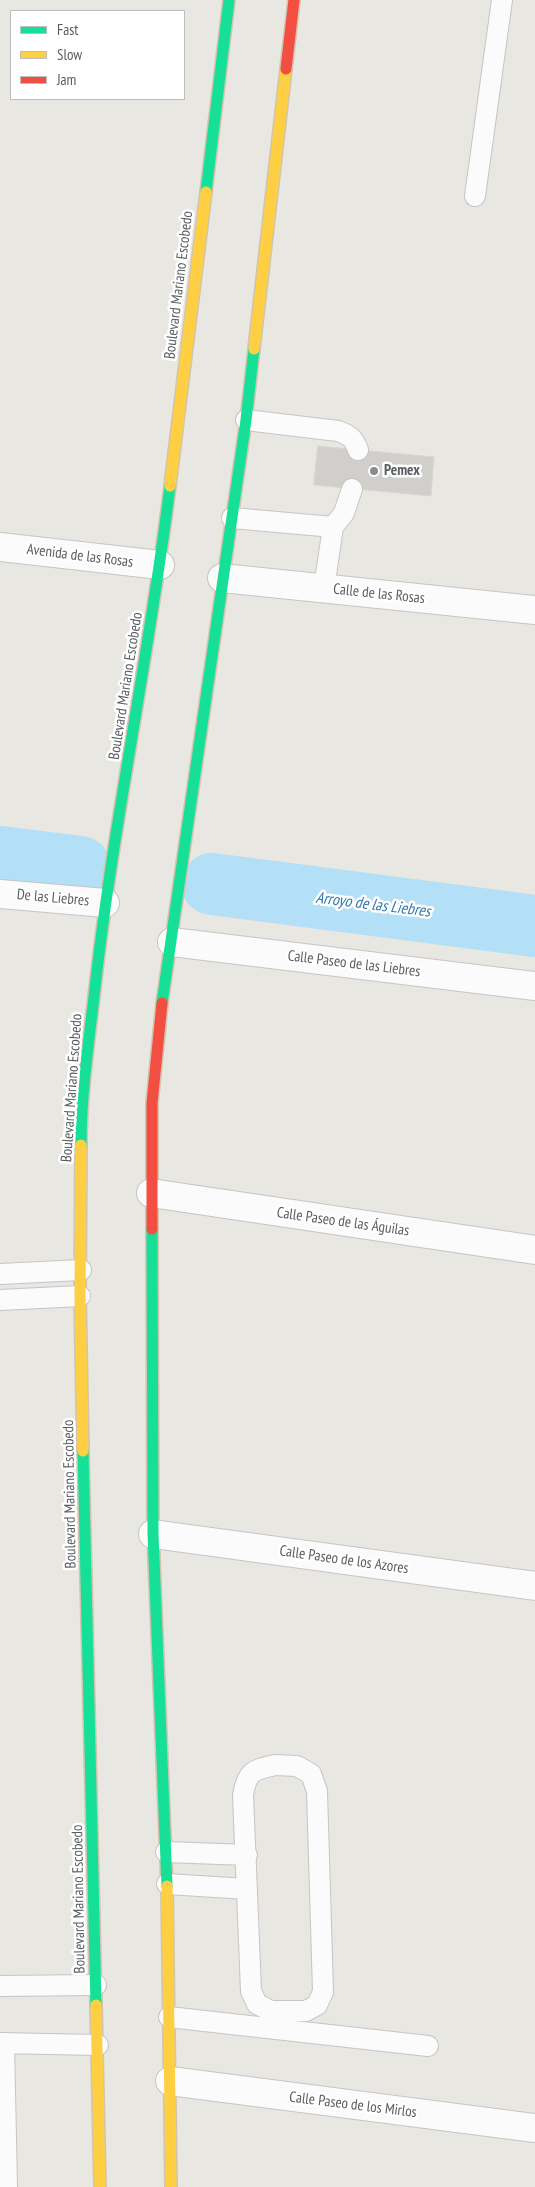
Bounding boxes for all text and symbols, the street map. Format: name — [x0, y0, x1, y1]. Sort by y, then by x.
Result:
legend — [10, 10, 185, 100]
text: Fast — [57, 20, 78, 39]
text: Slow — [57, 45, 82, 64]
text: Jam — [57, 70, 76, 89]
street label: Boulevard Mariano Escobedo — [161, 210, 197, 360]
place label: Pemex — [384, 462, 420, 480]
marker: Pemex — [368, 465, 380, 477]
street label: Avenida de las Rosas — [26, 541, 134, 571]
street label: Calle de las Rosas — [332, 580, 426, 608]
street label: Boulevard Mariano Escobedo — [105, 611, 147, 761]
street label: De las Liebres — [16, 886, 90, 910]
water label: Arroyo de las Liebres — [315, 888, 431, 922]
street label: Calle Paseo de las Liebres — [287, 947, 421, 981]
street label: Boulevard Mariano Escobedo — [58, 1013, 86, 1163]
street label: Calle Paseo de las Águilas — [276, 1204, 410, 1240]
street label: Boulevard Mariano Escobedo — [60, 1419, 80, 1569]
street label: Calle Paseo de los Azores — [278, 1542, 410, 1578]
street label: Boulevard Mariano Escobedo — [69, 1824, 89, 1974]
street label: Calle Paseo de los Mirlos — [288, 2088, 418, 2122]

